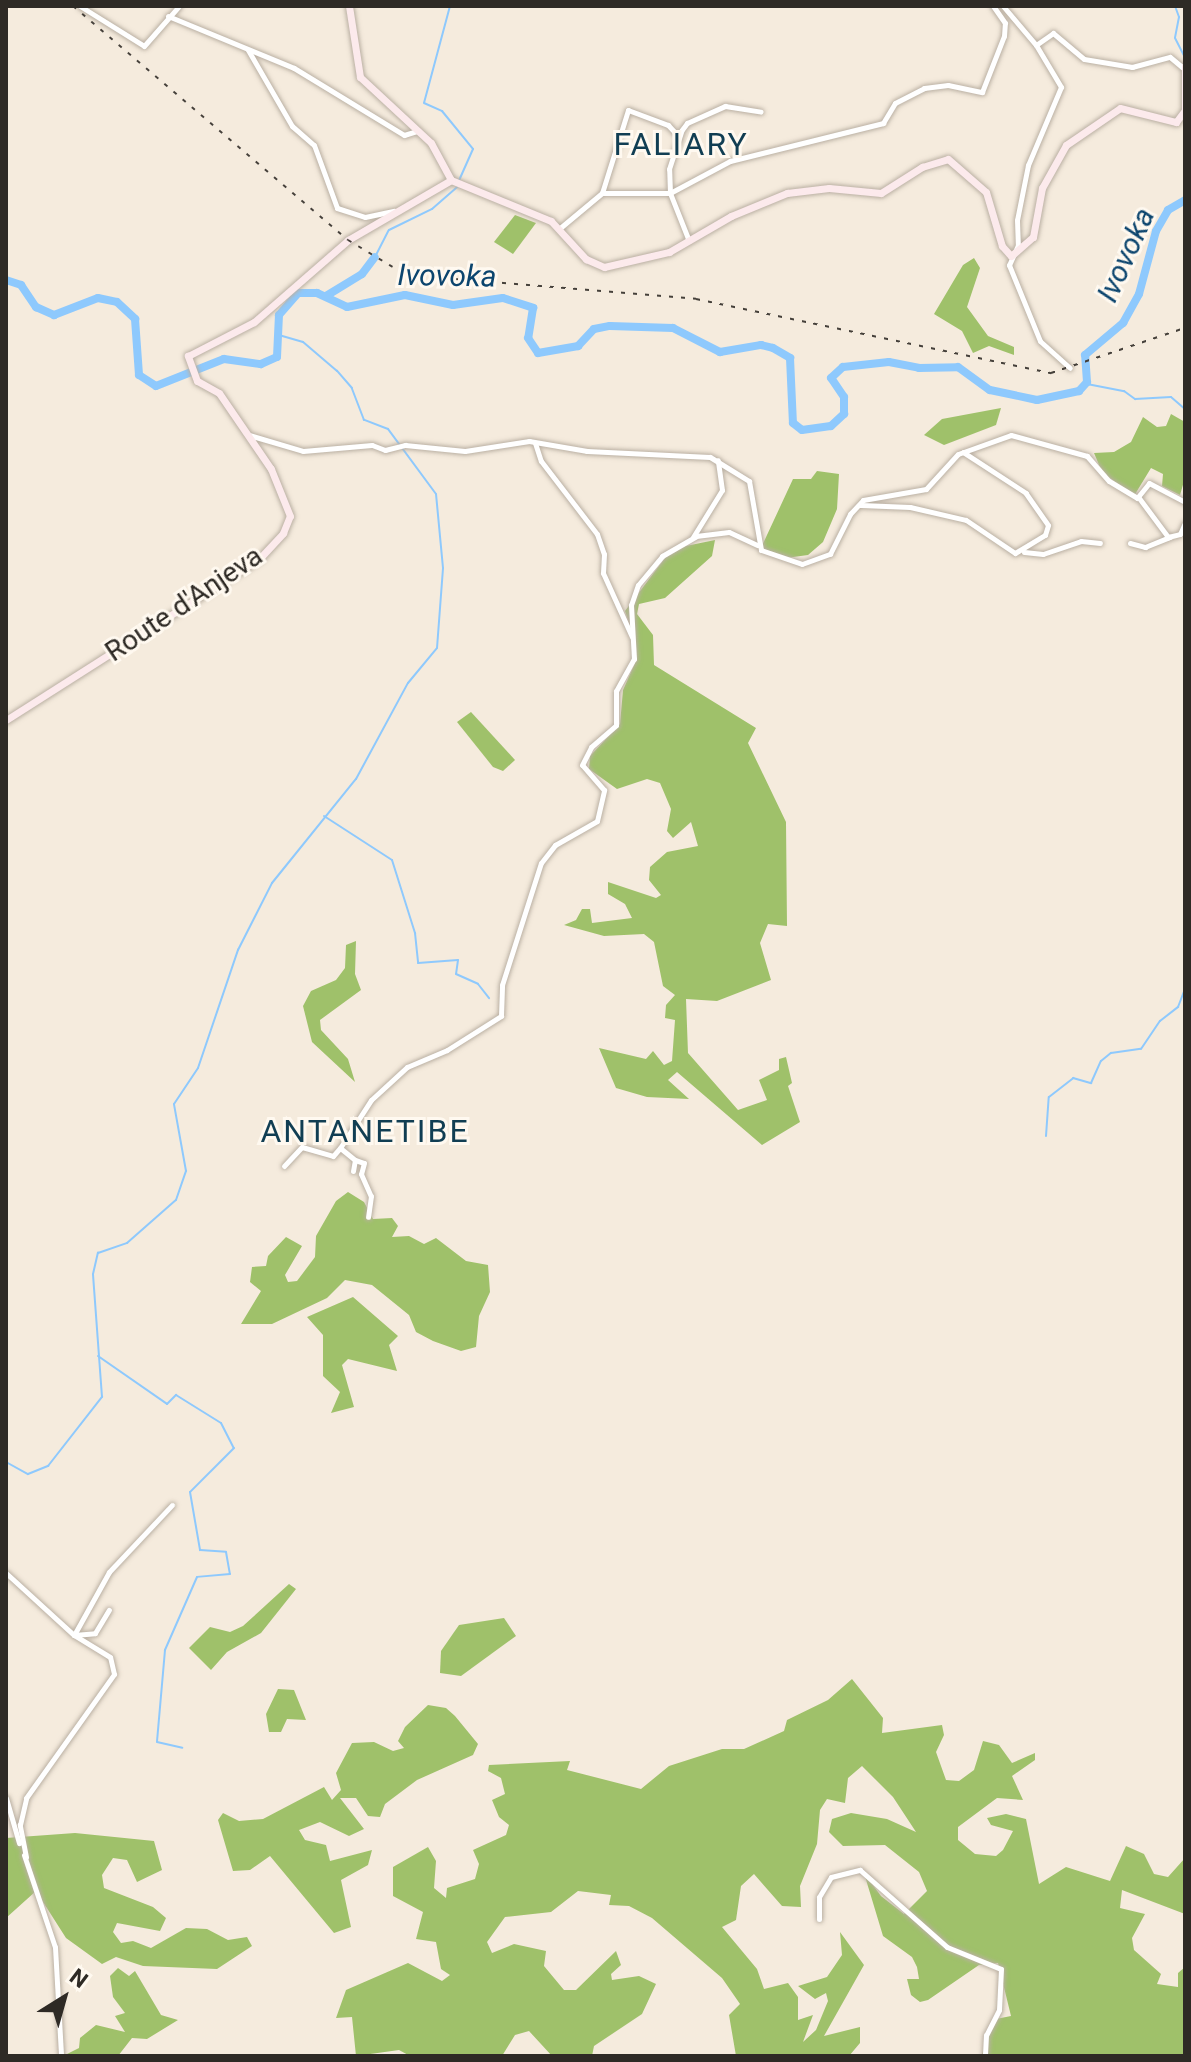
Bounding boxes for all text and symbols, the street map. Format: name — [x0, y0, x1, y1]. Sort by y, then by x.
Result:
district label: FALIARY — [613, 125, 749, 163]
water label: Ivovoka — [1089, 202, 1163, 308]
water label: Ivovoka — [397, 257, 497, 295]
street label: Route d'Anjeva — [99, 539, 269, 669]
district label: ANTANETIBE — [260, 1112, 470, 1150]
north arrow — [24, 1958, 104, 2038]
text: N — [65, 1964, 92, 1993]

